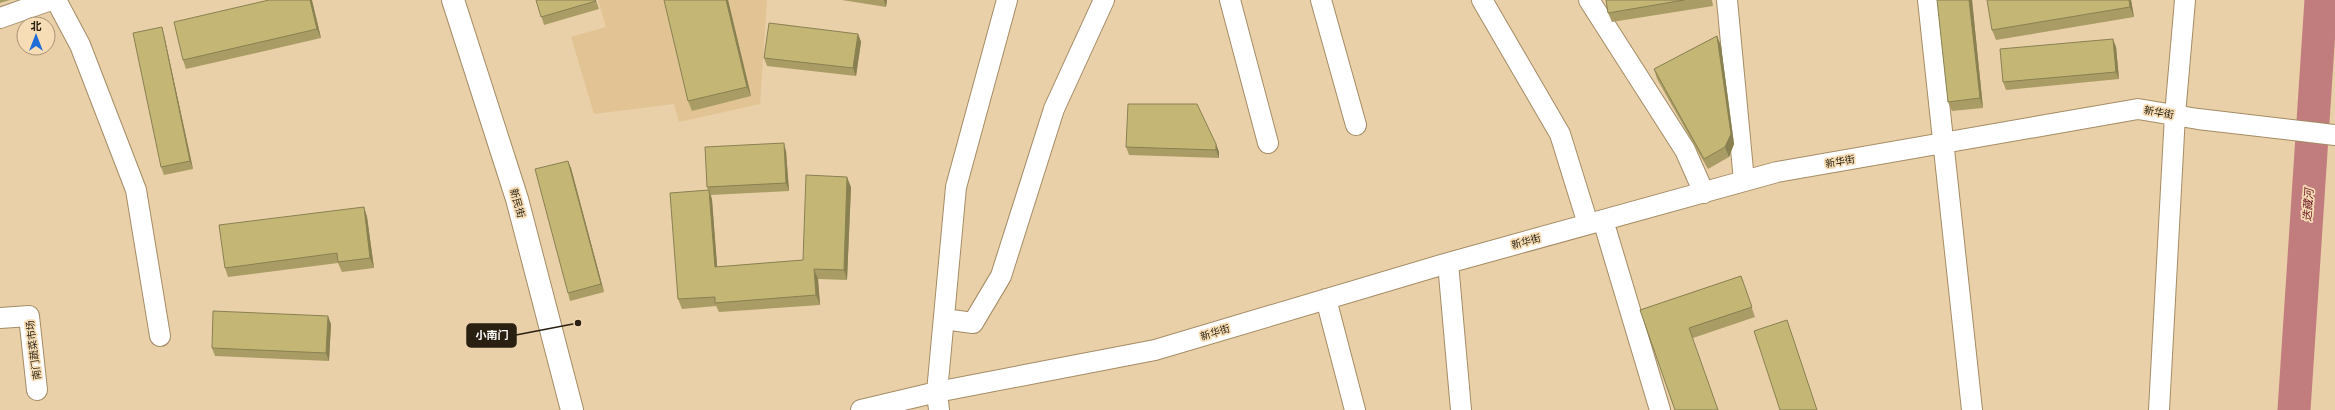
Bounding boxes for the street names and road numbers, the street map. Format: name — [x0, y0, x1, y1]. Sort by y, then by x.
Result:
street label: 新华街 — [2143, 103, 2175, 121]
street label: 新华街 — [1824, 152, 1856, 170]
street label: 新民街 — [508, 187, 528, 219]
street label: 新华街 — [1510, 231, 1542, 251]
street label: 南门蔬菜市场 — [23, 319, 43, 381]
street label: 新华街 — [1199, 322, 1231, 342]

